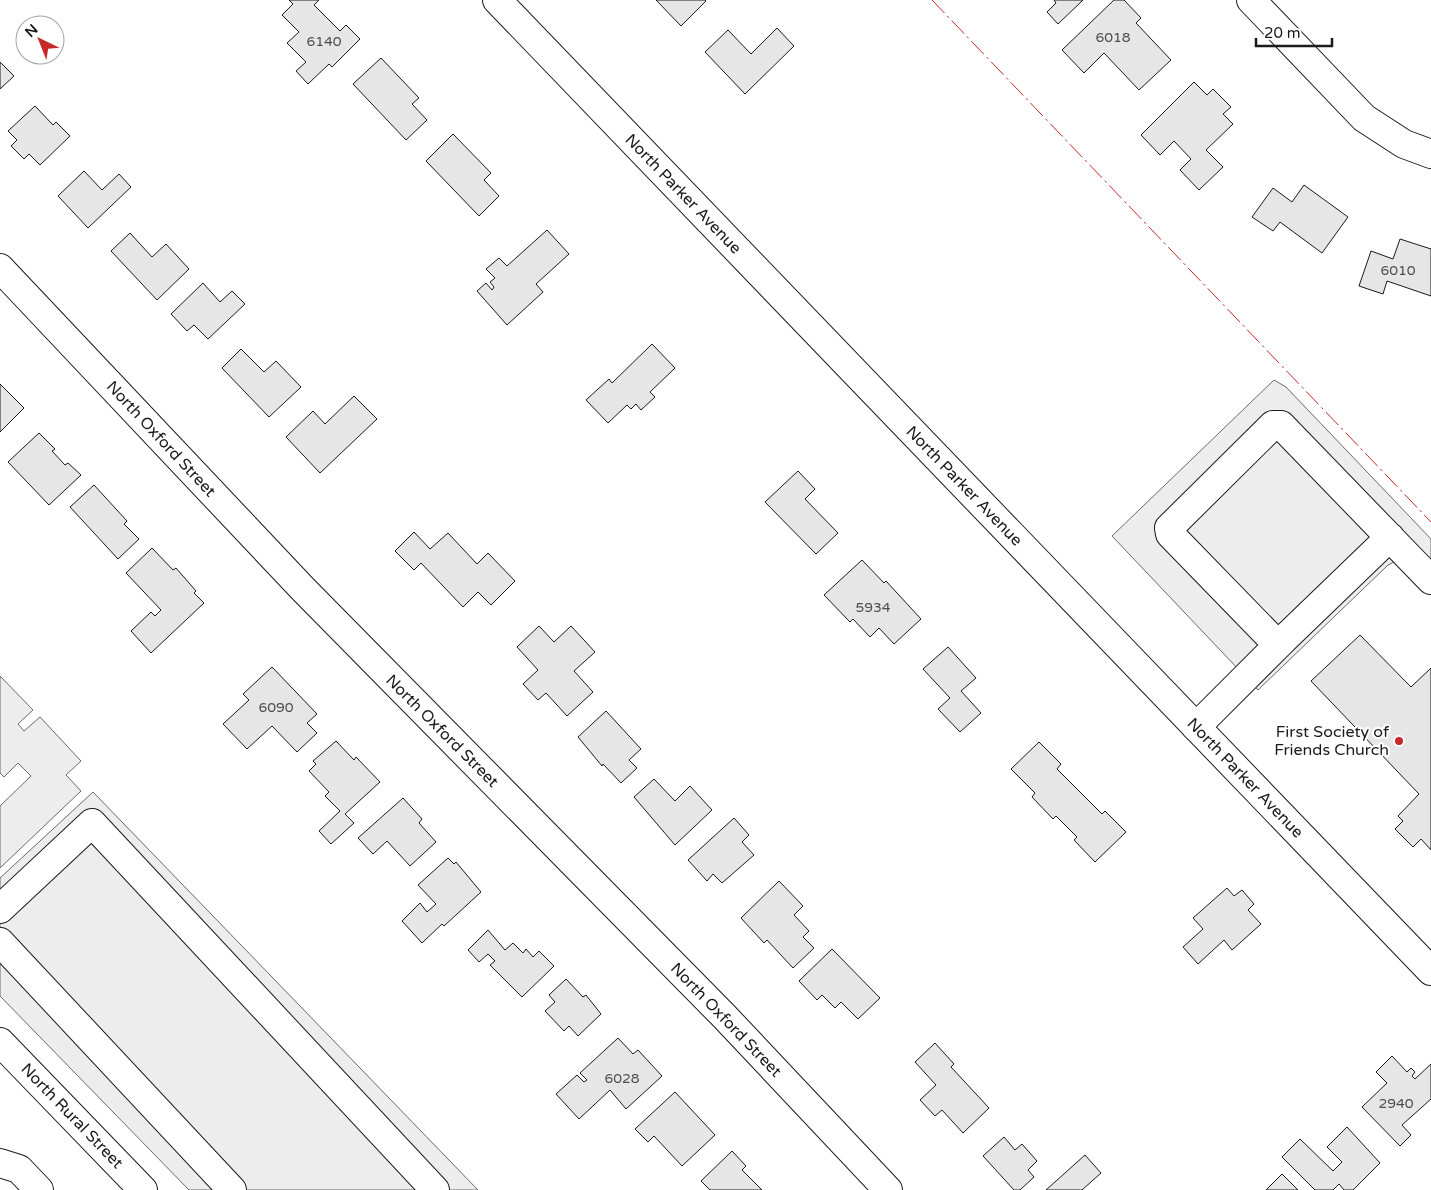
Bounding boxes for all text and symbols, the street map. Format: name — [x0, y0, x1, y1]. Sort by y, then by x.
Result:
north arrow — [15, 15, 65, 65]
scale bar — [1256, 15, 1332, 47]
text: N — [22, 21, 41, 41]
text: 20 m — [1264, 24, 1301, 42]
house number: 6018 — [1095, 29, 1131, 46]
house number: 6140 — [306, 33, 342, 50]
street label: North Parker Avenue — [621, 130, 745, 258]
house number: 6010 — [1380, 262, 1416, 279]
street label: North Oxford Street — [102, 377, 220, 501]
street label: North Parker Avenue — [902, 422, 1026, 550]
house number: 5934 — [855, 599, 891, 616]
street label: North Oxford Street — [381, 670, 503, 792]
house number: 6090 — [258, 699, 294, 716]
street label: North Parker Avenue — [1183, 714, 1307, 842]
place label: First Society of Friends Church — [1274, 722, 1390, 760]
marker: First Society of Friends Church — [1393, 735, 1405, 747]
street label: North Oxford Street — [666, 959, 786, 1081]
street label: North Rural Street — [17, 1059, 127, 1173]
house number: 6028 — [604, 1070, 640, 1087]
house number: 2940 — [1378, 1095, 1414, 1112]

